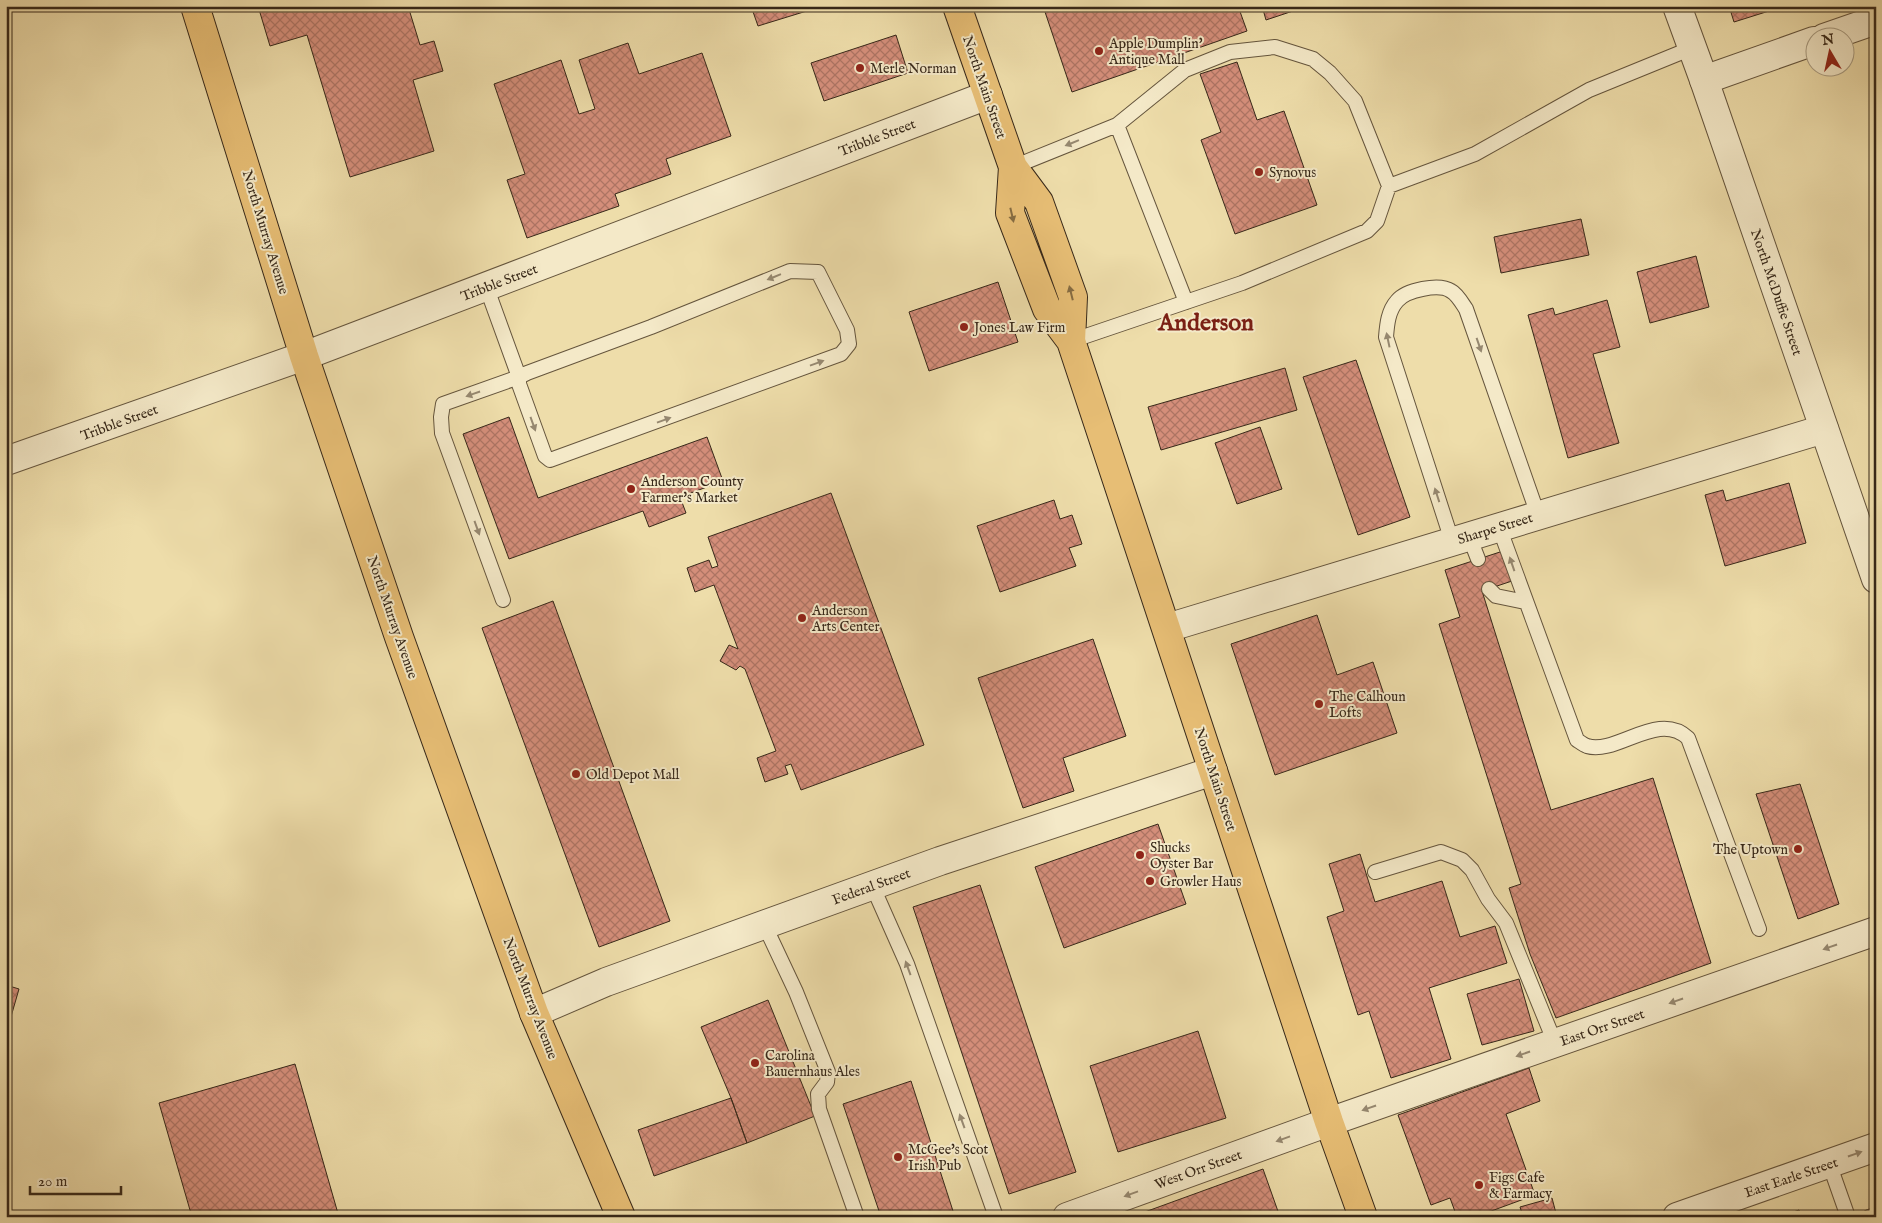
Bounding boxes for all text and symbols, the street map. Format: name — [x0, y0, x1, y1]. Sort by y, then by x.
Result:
north arrow — [1804, 28, 1854, 78]
text: N — [1820, 30, 1836, 50]
street label: North Main Street — [958, 33, 1010, 141]
place label: Apple Dumplin' Antique Mall — [1108, 35, 1203, 69]
marker: Apple Dumplin' Antique Mall — [1093, 45, 1105, 57]
place label: Merle Norman — [870, 60, 957, 78]
marker: Merle Norman — [854, 62, 866, 74]
street label: Tribble Street — [836, 115, 919, 161]
one-way arrow — [1065, 140, 1079, 148]
place label: Synovus — [1269, 164, 1316, 182]
marker: Synovus — [1253, 166, 1265, 178]
street label: North Murray Avenue — [238, 168, 293, 297]
one-way arrow — [1009, 208, 1017, 224]
street label: North McDuffie Street — [1746, 227, 1806, 358]
street label: Tribble Street — [458, 260, 541, 306]
one-way arrow — [767, 274, 781, 282]
one-way arrow — [1067, 285, 1075, 301]
district label: Anderson — [1157, 308, 1254, 339]
place label: Jones Law Firm — [972, 319, 1066, 337]
marker: Jones Law Firm — [958, 321, 970, 333]
one-way arrow — [1384, 332, 1392, 348]
one-way arrow — [1475, 338, 1483, 353]
one-way arrow — [809, 359, 824, 366]
one-way arrow — [466, 390, 481, 398]
street label: Tribble Street — [78, 401, 161, 445]
one-way arrow — [657, 415, 671, 423]
one-way arrow — [530, 416, 537, 431]
place label: Anderson County Farmer's Market — [640, 473, 744, 507]
marker: Anderson County Farmer's Market — [625, 483, 637, 495]
one-way arrow — [1433, 487, 1441, 502]
street label: Sharpe Street — [1456, 509, 1535, 549]
one-way arrow — [473, 521, 481, 536]
street label: North Murray Avenue — [363, 553, 422, 682]
one-way arrow — [1508, 557, 1515, 572]
place label: Anderson Arts Center — [811, 602, 880, 636]
marker: Anderson Arts Center — [796, 612, 808, 624]
place label: The Calhoun Lofts — [1329, 688, 1406, 722]
marker: The Calhoun Lofts — [1313, 698, 1325, 710]
street label: North Main Street — [1190, 725, 1240, 834]
place label: Old Depot Mall — [586, 766, 680, 784]
marker: Old Depot Mall — [570, 768, 582, 780]
place label: Shucks Oyster Bar — [1150, 839, 1213, 873]
place label: The Uptown — [1713, 841, 1789, 859]
marker: The Uptown — [1792, 843, 1804, 855]
marker: Shucks Oyster Bar — [1134, 849, 1146, 861]
street label: Federal Street — [830, 864, 913, 909]
place label: Growler Haus — [1160, 873, 1242, 891]
marker: Growler Haus — [1144, 875, 1156, 887]
street label: North Murray Avenue — [499, 935, 562, 1062]
one-way arrow — [1822, 944, 1837, 951]
one-way arrow — [904, 960, 912, 975]
one-way arrow — [1669, 998, 1684, 1005]
street label: East Orr Street — [1558, 1005, 1647, 1051]
place label: Carolina Bauernhaus Ales — [765, 1047, 860, 1081]
one-way arrow — [1515, 1050, 1530, 1058]
marker: Carolina Bauernhaus Ales — [749, 1057, 761, 1069]
one-way arrow — [1362, 1105, 1377, 1112]
one-way arrow — [958, 1113, 966, 1128]
one-way arrow — [1276, 1136, 1291, 1143]
place label: McGee's Scot Irish Pub — [908, 1141, 989, 1175]
street label: West Orr Street — [1152, 1146, 1245, 1194]
one-way arrow — [1848, 1150, 1863, 1158]
marker: McGee's Scot Irish Pub — [892, 1151, 904, 1163]
street label: East Earle Street — [1742, 1154, 1841, 1202]
scale bar — [30, 1163, 121, 1195]
place label: Figs Cafe & Farmacy — [1489, 1169, 1552, 1203]
text: 20 m — [38, 1172, 68, 1191]
marker: Figs Cafe & Farmacy — [1473, 1179, 1485, 1191]
one-way arrow — [1123, 1191, 1138, 1198]

